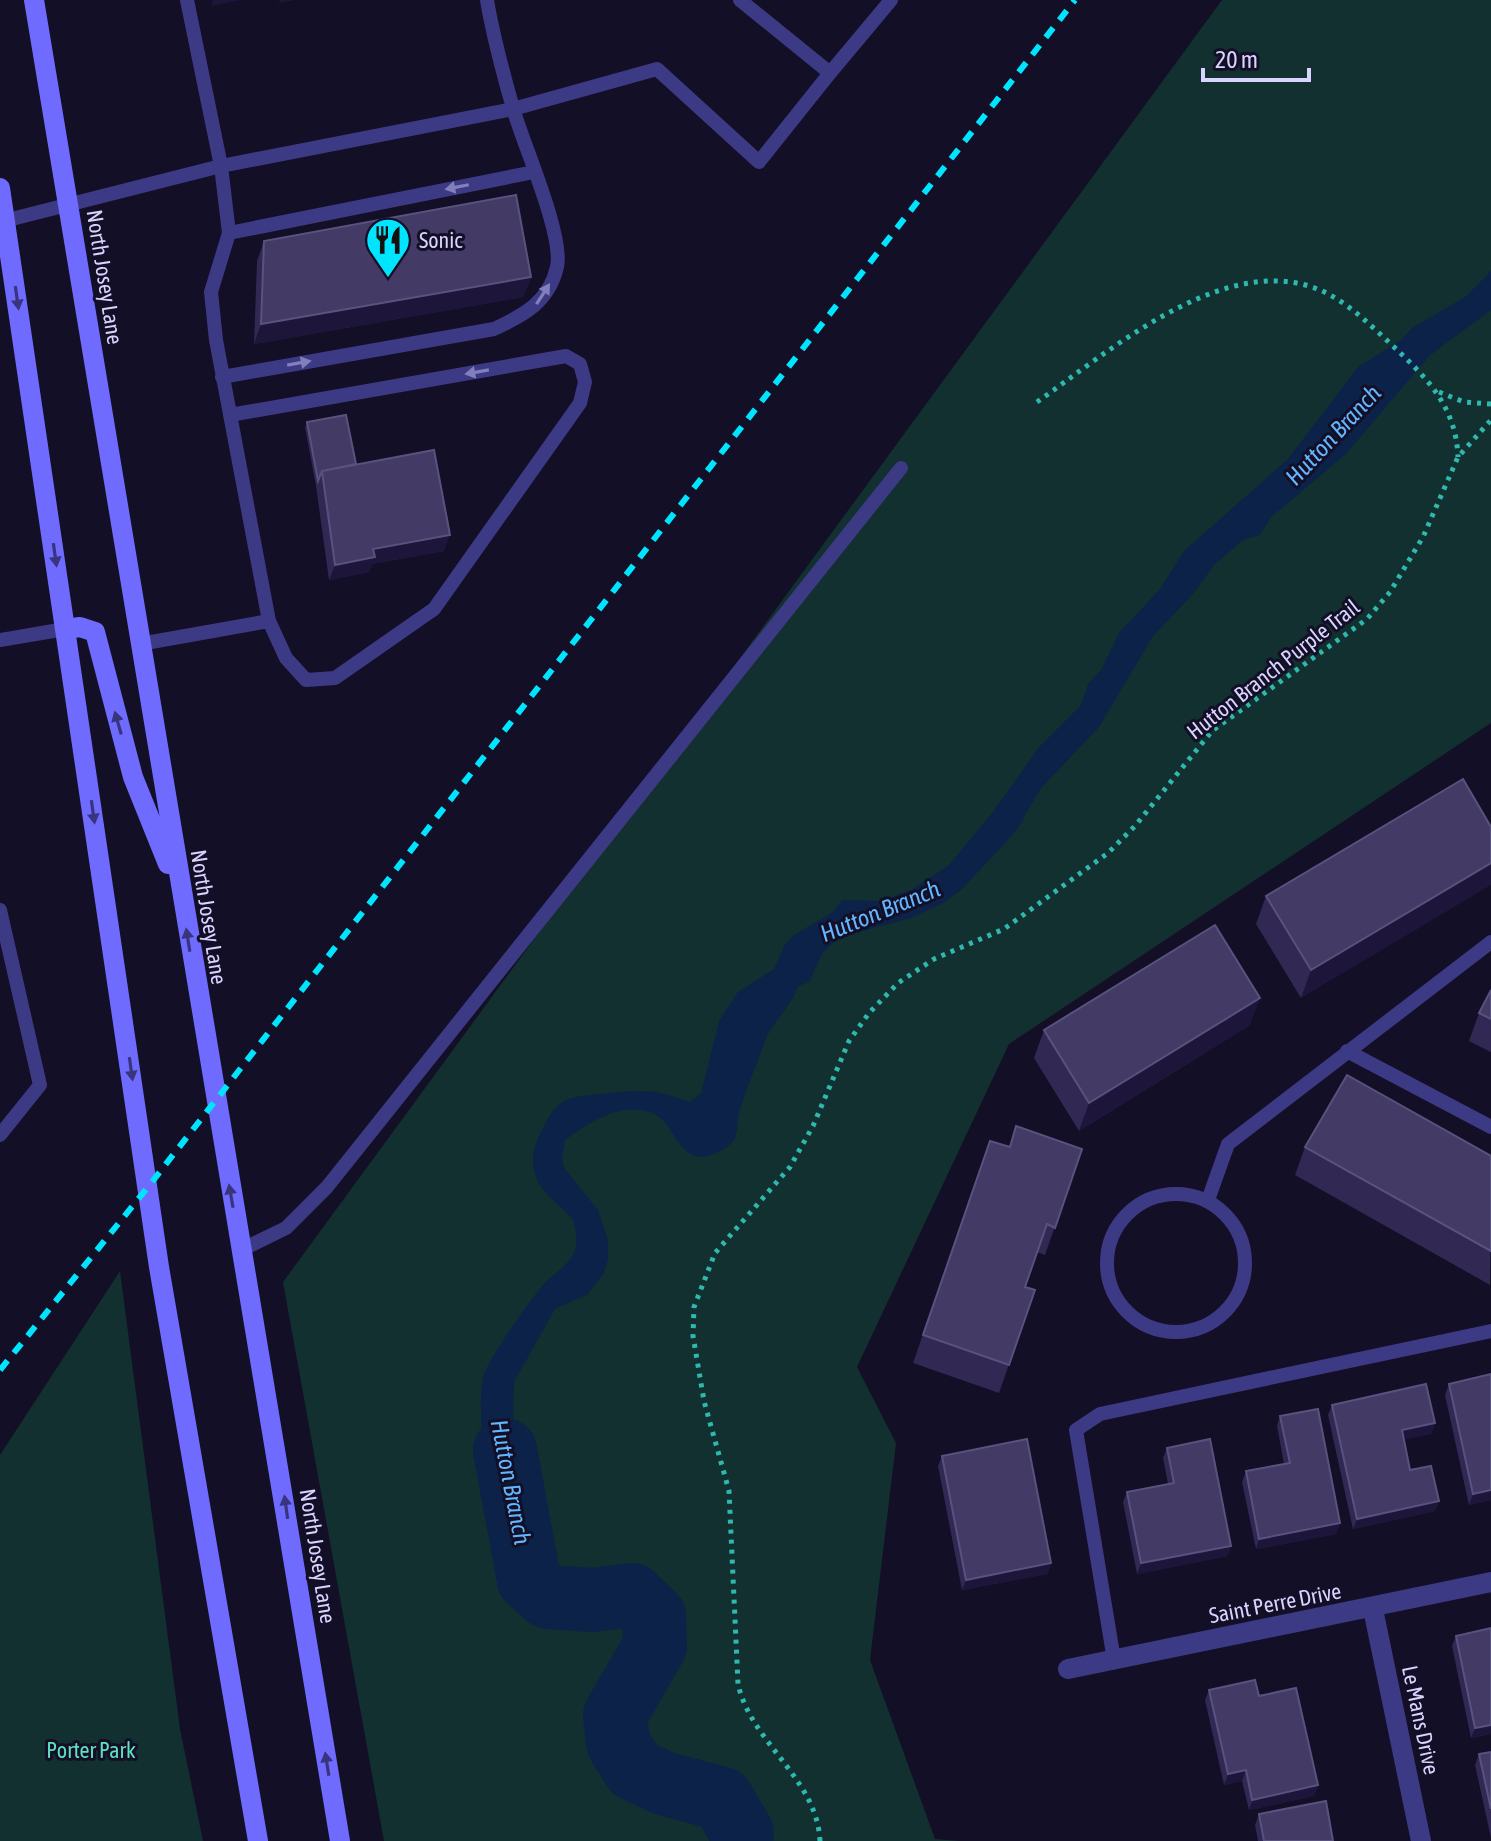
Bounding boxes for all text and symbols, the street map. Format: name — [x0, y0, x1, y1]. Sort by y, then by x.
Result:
scale bar — [1203, 32, 1309, 82]
text: 20 m — [1215, 46, 1258, 73]
one-way arrow — [444, 182, 469, 194]
street label: North Josey Lane — [82, 208, 128, 346]
restaurant icon: Sonic — [364, 216, 412, 279]
place label: Sonic — [419, 227, 463, 253]
one-way arrow — [536, 283, 550, 305]
one-way arrow — [11, 286, 24, 311]
one-way arrow — [287, 356, 312, 369]
one-way arrow — [464, 366, 489, 378]
water label: Hutton Branch — [1280, 379, 1386, 490]
one-way arrow — [49, 543, 62, 568]
street label: Hutton Branch Purple Trail — [1182, 594, 1364, 744]
one-way arrow — [111, 711, 123, 736]
one-way arrow — [87, 800, 100, 825]
street label: North Josey Lane — [186, 848, 232, 986]
water label: Hutton Branch — [816, 875, 944, 947]
one-way arrow — [182, 927, 194, 952]
one-way arrow — [125, 1057, 138, 1082]
one-way arrow — [225, 1183, 237, 1208]
water label: Hutton Branch — [486, 1417, 536, 1547]
street label: North Josey Lane — [295, 1487, 341, 1625]
one-way arrow — [279, 1494, 292, 1519]
street label: Saint Perre Drive — [1207, 1577, 1343, 1629]
street label: Le Mans Drive — [1397, 1663, 1445, 1777]
park label: Porter Park — [46, 1737, 136, 1763]
one-way arrow — [320, 1751, 333, 1776]

